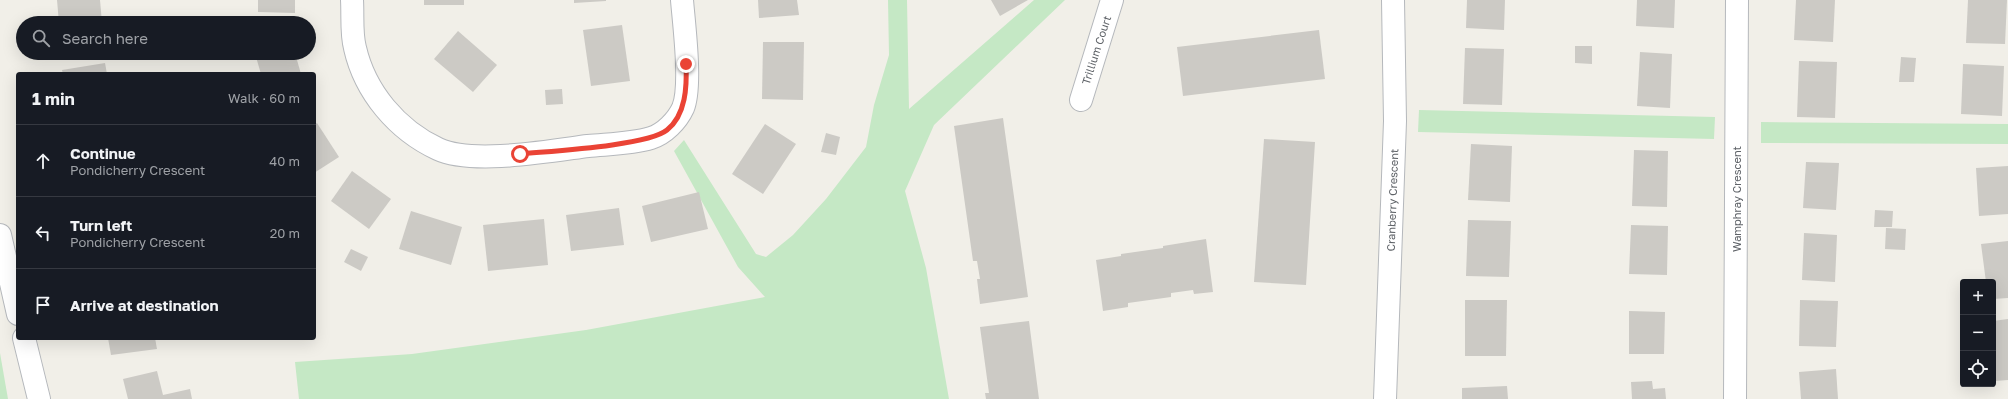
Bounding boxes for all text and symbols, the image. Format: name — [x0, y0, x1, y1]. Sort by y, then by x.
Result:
street label: Trillium Court — [1079, 14, 1113, 86]
search box — [16, 16, 316, 60]
icon: search — [30, 27, 52, 49]
text: Search here — [62, 29, 148, 47]
route end — [677, 55, 695, 73]
text: 1 min — [32, 88, 75, 109]
text: Walk · 60 m — [228, 90, 300, 106]
text: Continue — [70, 144, 136, 162]
route start — [511, 145, 529, 163]
street label: Wamphray Crescent — [1730, 146, 1743, 252]
street label: Cranberry Crescent — [1384, 148, 1400, 252]
icon: ahead — [32, 150, 54, 172]
text: 40 m — [269, 153, 300, 169]
text: Pondicherry Crescent — [70, 162, 205, 178]
text: Turn left — [70, 216, 132, 234]
icon: left — [32, 222, 54, 244]
text: 20 m — [270, 225, 300, 241]
text: Pondicherry Crescent — [70, 234, 205, 250]
map controls — [1960, 279, 1996, 387]
button: + — [1960, 279, 1996, 315]
icon: arrive — [32, 294, 54, 316]
text: Arrive at destination — [70, 296, 219, 314]
button: − — [1960, 315, 1996, 351]
button: locate — [1960, 351, 1996, 387]

